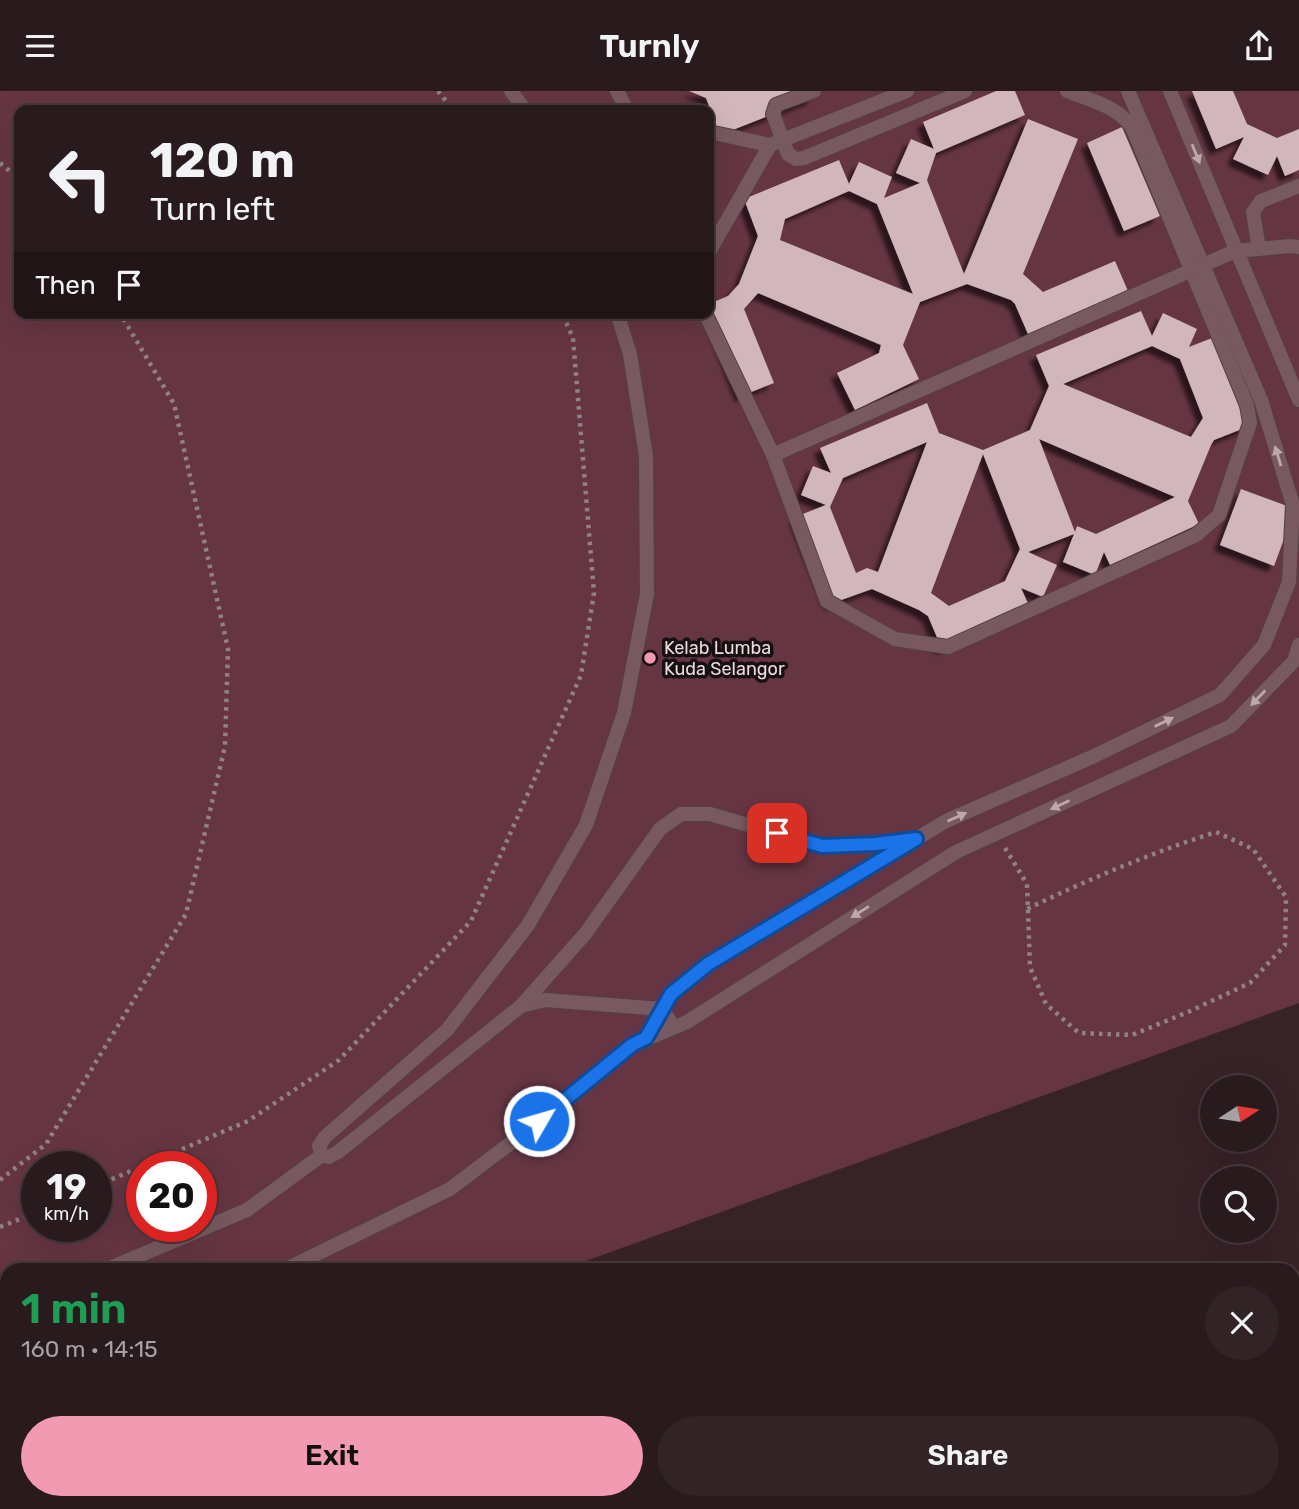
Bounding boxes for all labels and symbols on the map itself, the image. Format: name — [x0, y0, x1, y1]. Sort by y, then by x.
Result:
one-way arrow — [1190, 144, 1201, 165]
one-way arrow — [1273, 445, 1283, 466]
place label: Kelab Lumba Kuda Selangor — [664, 637, 785, 680]
marker: Kelab Lumba Kuda Selangor — [642, 650, 658, 666]
one-way arrow — [1250, 689, 1266, 707]
one-way arrow — [1154, 717, 1174, 728]
one-way arrow — [1050, 799, 1070, 811]
pin — [747, 803, 807, 863]
one-way arrow — [946, 811, 967, 822]
one-way arrow — [850, 906, 870, 919]
north arrow — [1200, 1075, 1278, 1151]
position arrow — [502, 1084, 576, 1158]
speed limit sign: 20 — [126, 1151, 217, 1242]

